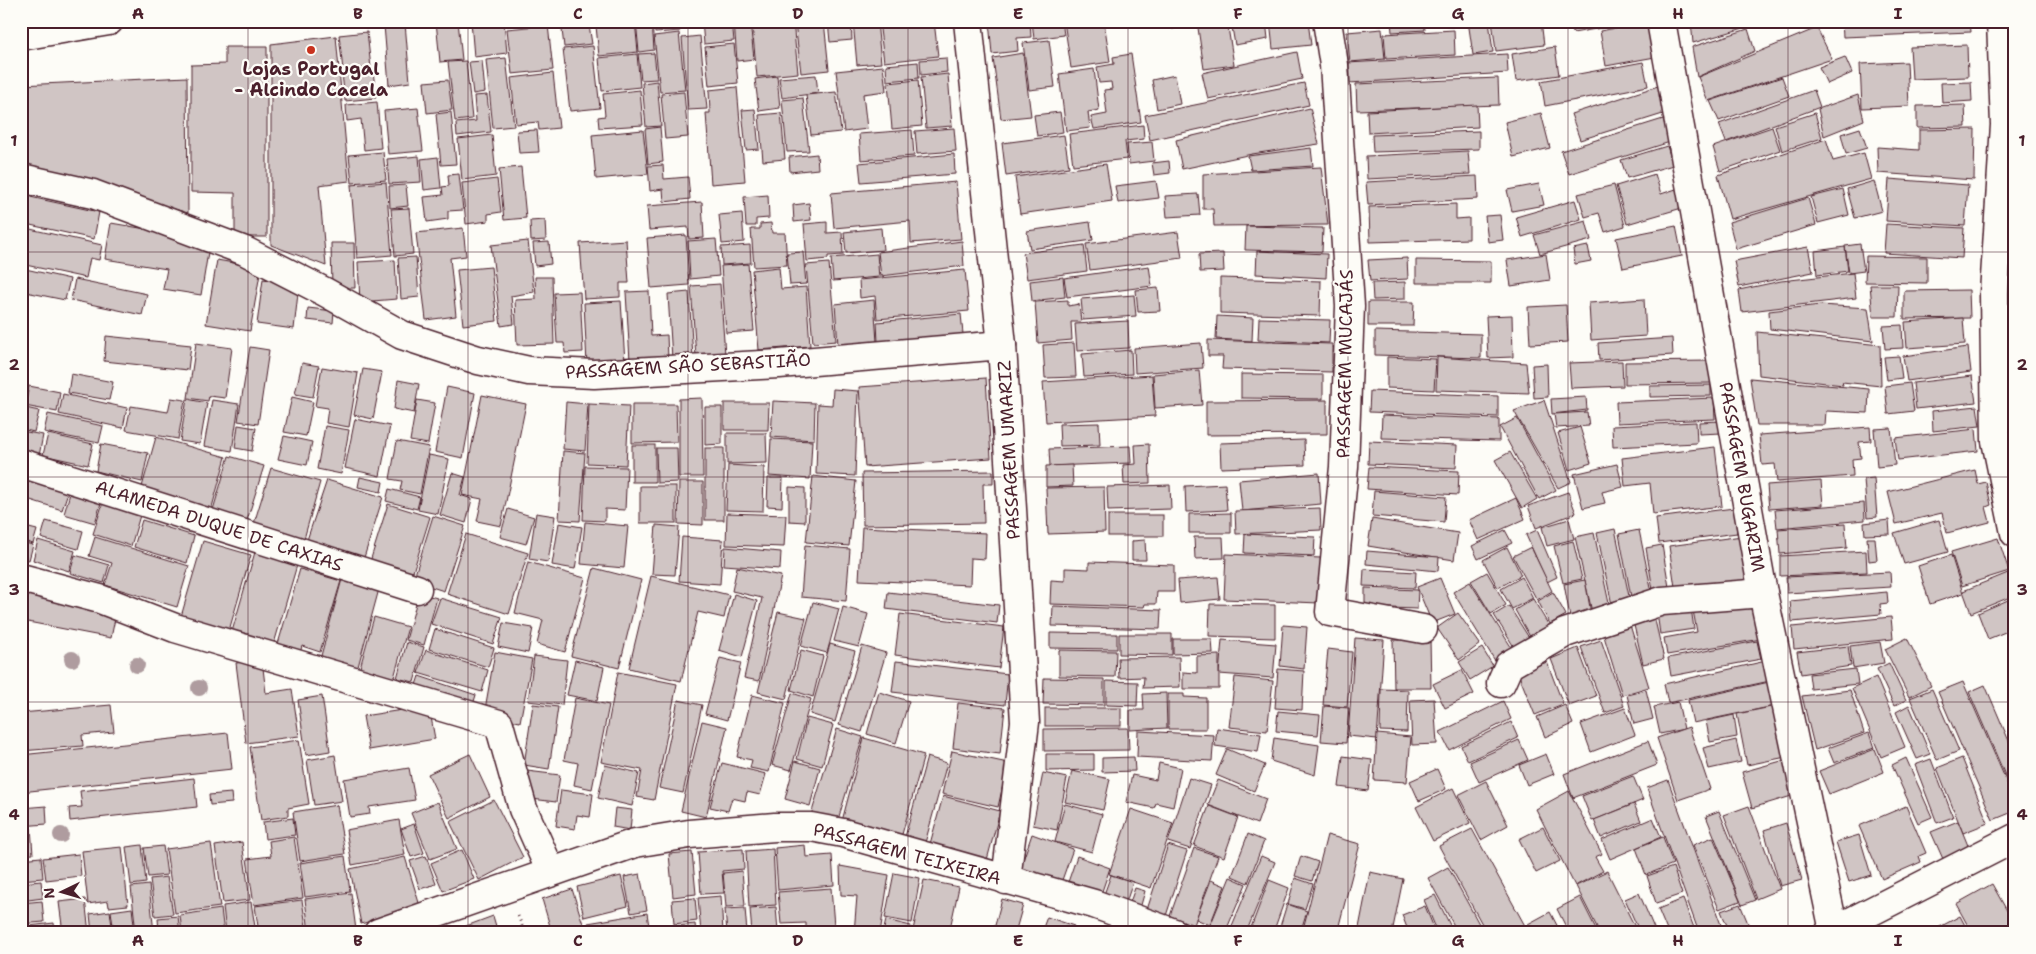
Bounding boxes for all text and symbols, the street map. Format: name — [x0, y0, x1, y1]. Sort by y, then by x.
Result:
text: A — [132, 3, 144, 24]
text: B — [353, 3, 363, 24]
text: C — [573, 3, 583, 24]
text: D — [792, 3, 804, 24]
text: E — [1013, 3, 1023, 24]
text: F — [1233, 3, 1243, 24]
text: G — [1452, 3, 1465, 24]
text: H — [1672, 3, 1684, 24]
text: I — [1894, 3, 1903, 24]
marker: Lojas Portugal - Alcindo Cacela — [305, 44, 317, 56]
place label: Lojas Portugal - Alcindo Cacela — [234, 57, 389, 102]
text: 1 — [10, 130, 18, 151]
text: 1 — [2018, 130, 2026, 151]
street label: PASSAGEM MUCAJÁS — [1331, 269, 1359, 459]
street label: PASSAGEM SÃO SEBASTIÃO — [564, 348, 812, 384]
text: 2 — [8, 354, 20, 375]
text: 2 — [2016, 354, 2028, 375]
street label: PASSAGEM UMARIZ — [992, 360, 1026, 540]
street label: PASSAGEM BUGARIM — [1713, 380, 1771, 574]
street label: ALAMEDA DUQUE DE CAXIAS — [92, 475, 346, 577]
text: 3 — [8, 579, 20, 600]
text: 3 — [2016, 579, 2028, 600]
text: 4 — [8, 804, 20, 825]
text: 4 — [2016, 804, 2028, 825]
street label: PASSAGEM TEIXEIRA — [810, 817, 1004, 891]
north arrow — [38, 866, 88, 916]
text: N — [40, 887, 58, 899]
text: A — [132, 930, 144, 951]
text: B — [353, 930, 363, 951]
text: C — [573, 930, 583, 951]
text: D — [792, 930, 804, 951]
text: E — [1013, 930, 1023, 951]
text: F — [1233, 930, 1243, 951]
text: G — [1452, 930, 1465, 951]
text: H — [1672, 930, 1684, 951]
text: I — [1894, 930, 1903, 951]

